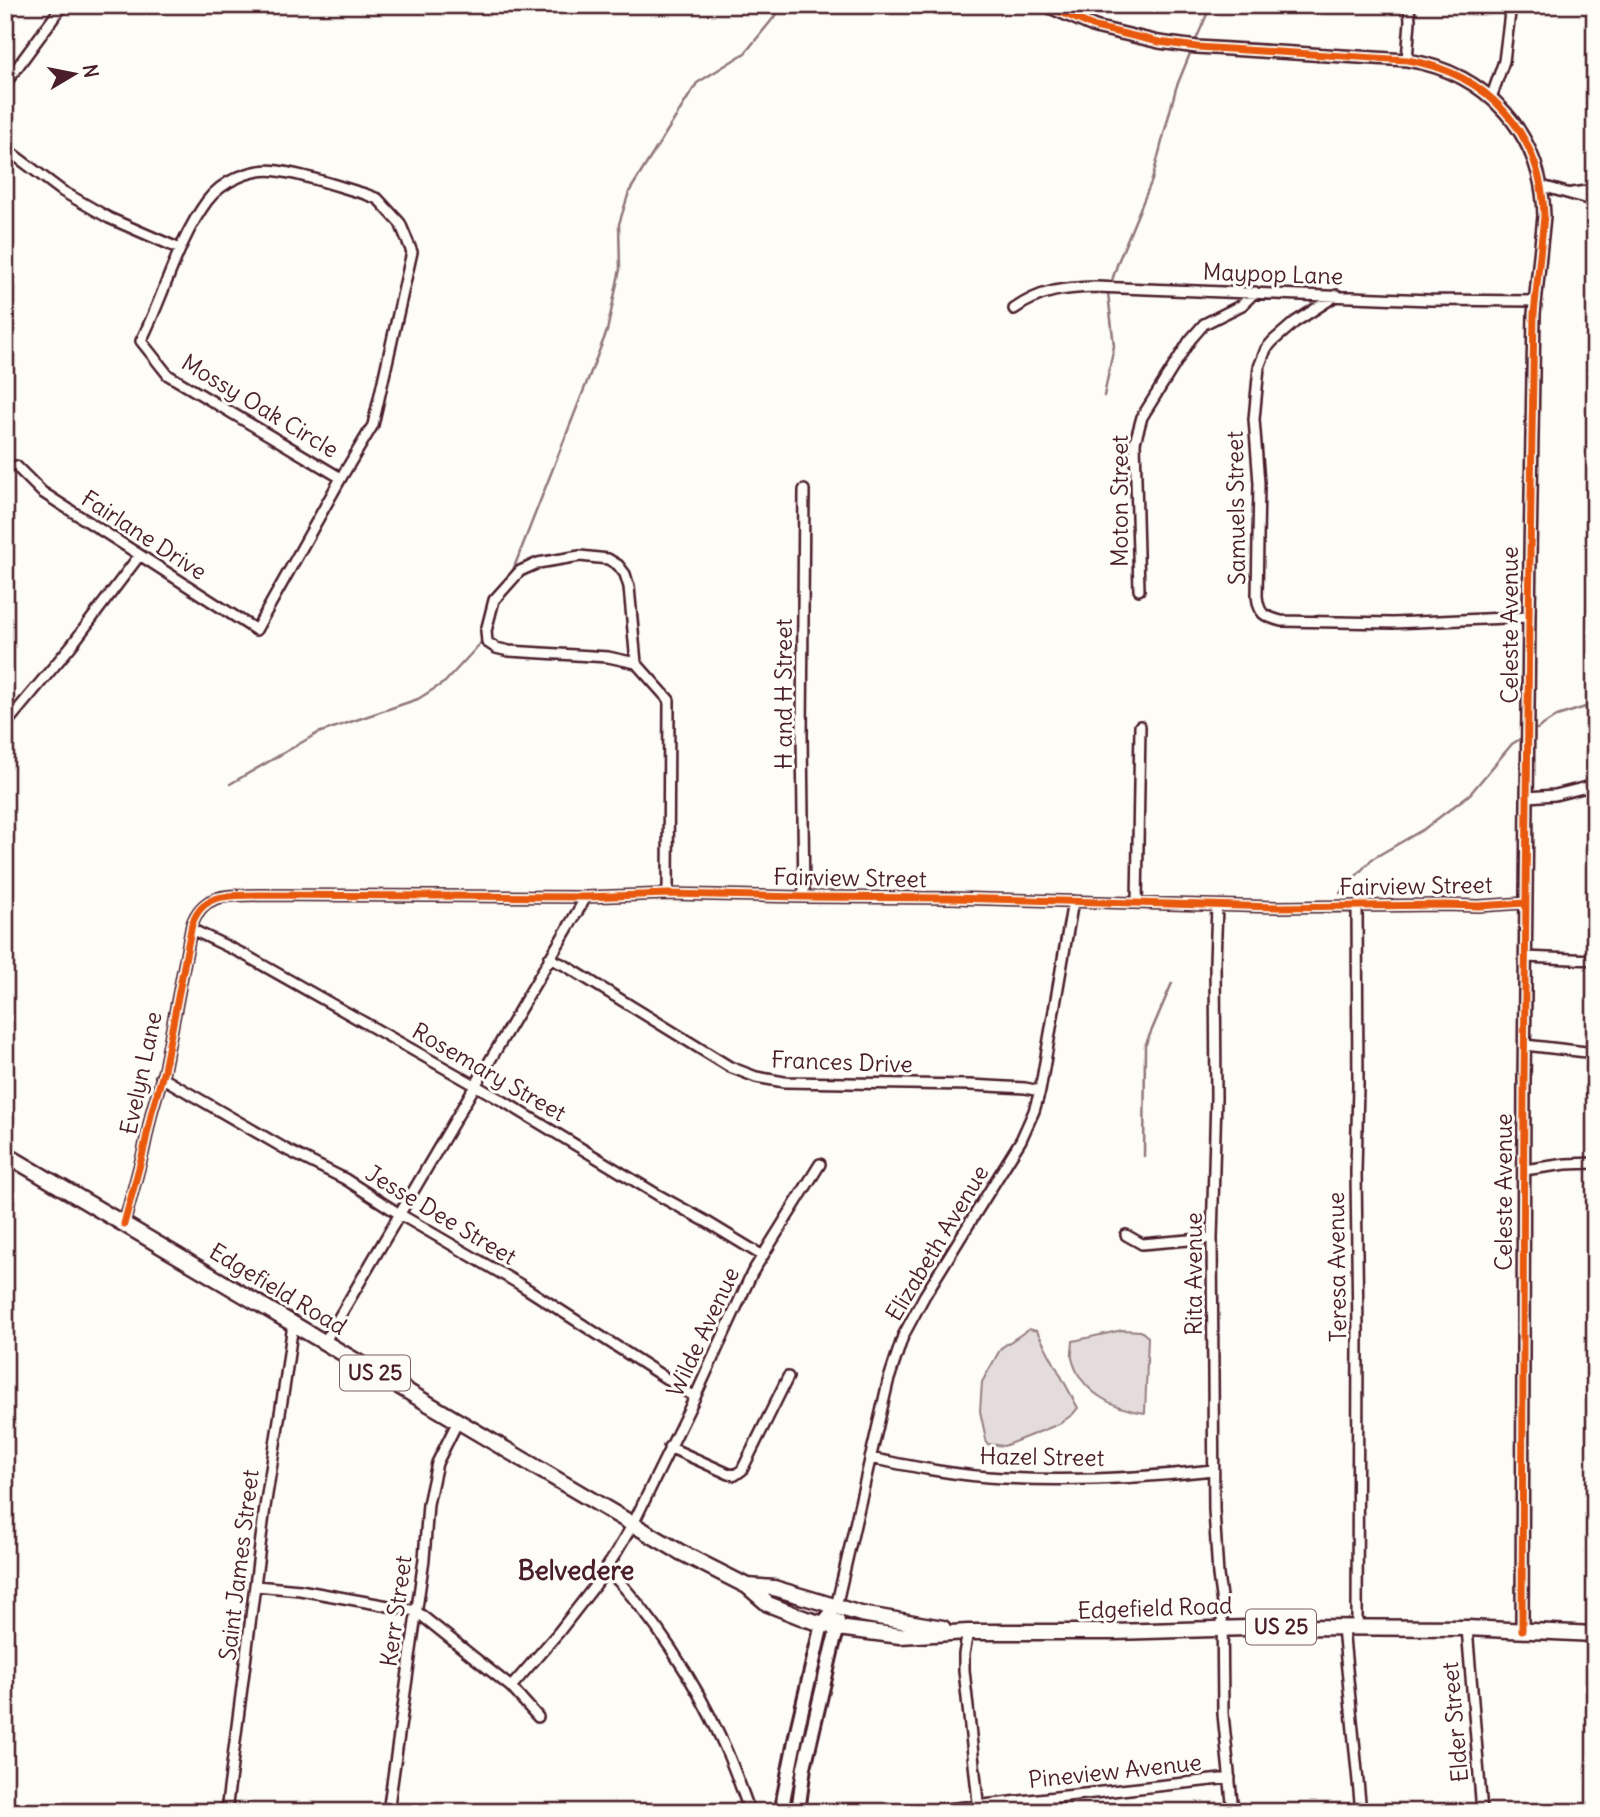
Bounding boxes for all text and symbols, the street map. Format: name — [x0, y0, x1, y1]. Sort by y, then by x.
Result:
north arrow — [38, 38, 108, 108]
text: N — [78, 62, 104, 80]
street label: Maypop Lane — [1202, 257, 1344, 290]
street label: Mossy Oak Circle — [177, 347, 344, 464]
street label: Samuels Street — [1220, 430, 1251, 585]
street label: Moton Street — [1105, 435, 1134, 567]
street label: Fairlane Drive — [76, 483, 212, 586]
street label: Celeste Avenue — [1495, 546, 1524, 704]
street label: H and H Street — [769, 618, 798, 769]
street label: Fairview Street — [773, 862, 927, 893]
street label: Fairview Street — [1339, 870, 1493, 901]
street label: Evelyn Lane — [113, 1009, 168, 1137]
street label: Rosemary Street — [407, 1016, 572, 1127]
street label: Frances Drive — [771, 1045, 913, 1078]
street label: Celeste Avenue — [1489, 1113, 1518, 1271]
street label: Jesse Dee Street — [361, 1158, 522, 1271]
street label: Elizabeth Avenue — [879, 1160, 994, 1326]
street label: Teresa Avenue — [1321, 1192, 1352, 1342]
street label: Rita Avenue — [1179, 1212, 1208, 1336]
street label: Edgefield Road — [204, 1236, 352, 1341]
street label: Wilde Avenue — [660, 1262, 745, 1401]
road number: US 25 — [340, 1356, 410, 1390]
street label: Hazel Street — [979, 1441, 1105, 1472]
street label: Saint James Street — [212, 1468, 265, 1662]
street label: Kerr Street — [373, 1553, 418, 1668]
district label: Belvedere — [518, 1554, 634, 1587]
street label: Edgefield Road — [1077, 1590, 1233, 1625]
road number: US 25 — [1246, 1610, 1316, 1644]
street label: Elder Street — [1435, 1660, 1474, 1783]
street label: Pineview Avenue — [1027, 1747, 1203, 1794]

